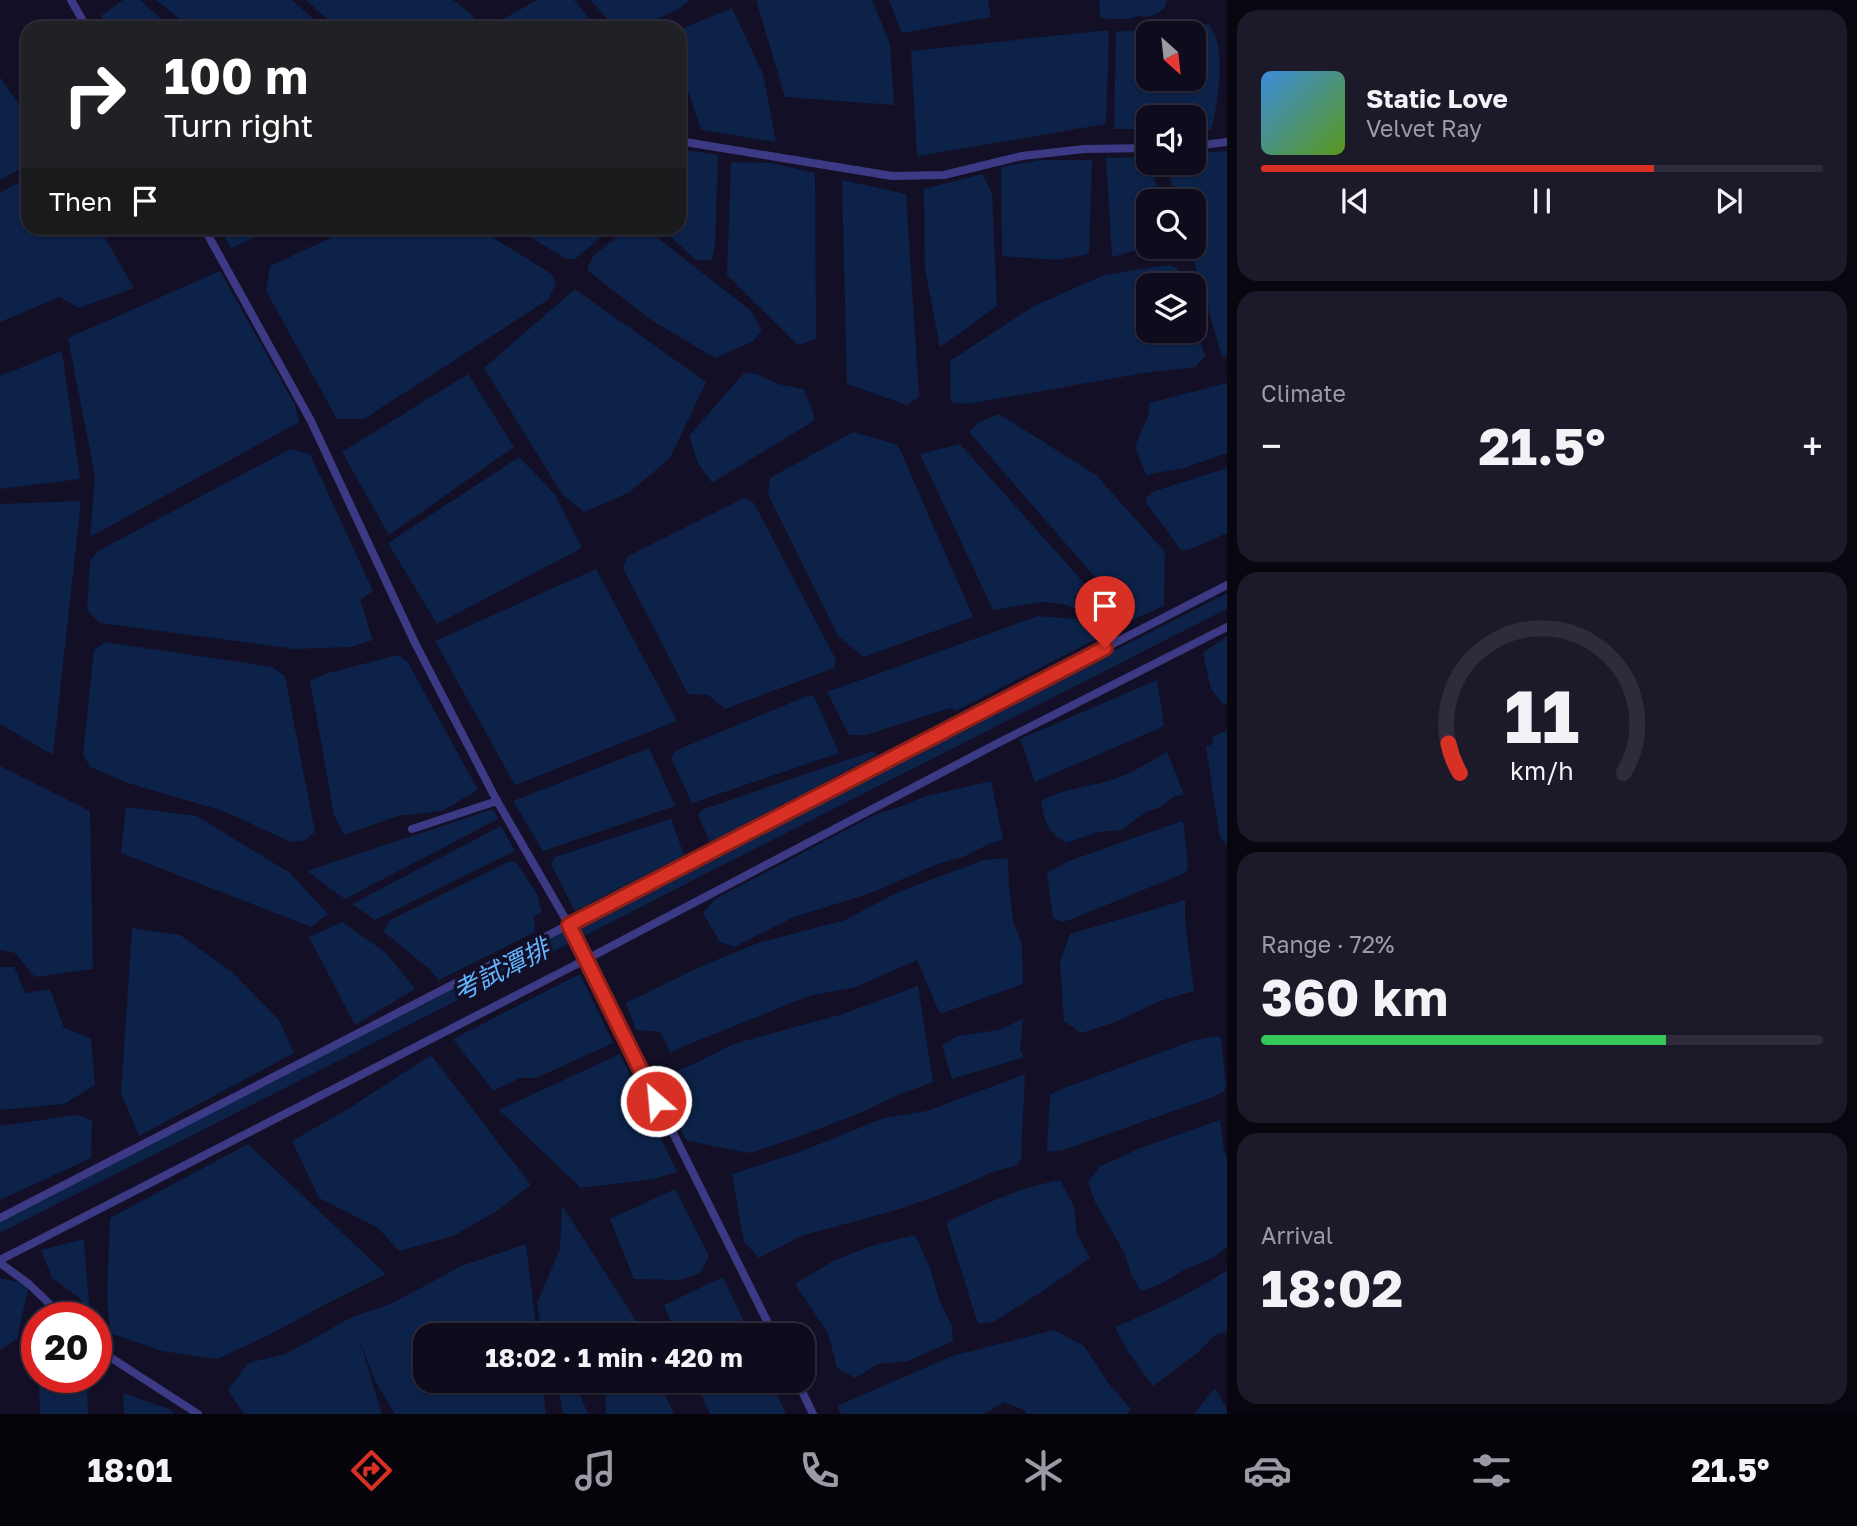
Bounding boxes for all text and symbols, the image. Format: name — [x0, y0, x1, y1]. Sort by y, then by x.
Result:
north arrow — [1136, 21, 1206, 91]
map controls — [1136, 21, 1206, 343]
text: 100 m — [164, 46, 308, 105]
icon: right — [49, 49, 140, 140]
text: Static Love — [1366, 83, 1508, 114]
button: sound — [1136, 105, 1206, 175]
text: Turn right — [164, 106, 313, 144]
text: Velvet Ray — [1366, 114, 1482, 142]
icon: arrive — [126, 182, 164, 220]
icon: previous — [1336, 182, 1374, 220]
icon: pause — [1523, 182, 1561, 220]
icon: next — [1710, 182, 1748, 220]
text: Then — [49, 186, 112, 217]
button: search — [1136, 189, 1206, 259]
button: layers — [1136, 273, 1206, 343]
text: Climate — [1261, 379, 1346, 407]
text: 21.5° — [1478, 414, 1606, 476]
text: − — [1261, 423, 1282, 468]
text: + — [1802, 423, 1823, 468]
pin — [1075, 576, 1135, 648]
icon: arrive — [1086, 587, 1124, 625]
text: 11 — [1505, 672, 1579, 759]
text: km/h — [1510, 755, 1574, 786]
text: Range · 72% — [1261, 930, 1394, 958]
water label: 考試潭排 — [447, 931, 557, 1007]
text: 360 km — [1261, 965, 1448, 1027]
position arrow — [619, 1064, 693, 1138]
text: Arrival — [1261, 1221, 1333, 1249]
text: 18:02 — [1261, 1256, 1403, 1318]
speed limit sign: 20 — [21, 1302, 112, 1393]
text: 18:02 · 1 min · 420 m — [485, 1342, 743, 1373]
icon: directions — [347, 1446, 396, 1495]
icon: music — [571, 1446, 620, 1495]
icon: phone — [795, 1446, 844, 1495]
icon: climate — [1019, 1446, 1068, 1495]
icon: car — [1243, 1446, 1292, 1495]
icon: filters — [1467, 1446, 1516, 1495]
text: 18:01 — [88, 1451, 172, 1489]
text: 21.5° — [1691, 1451, 1769, 1489]

